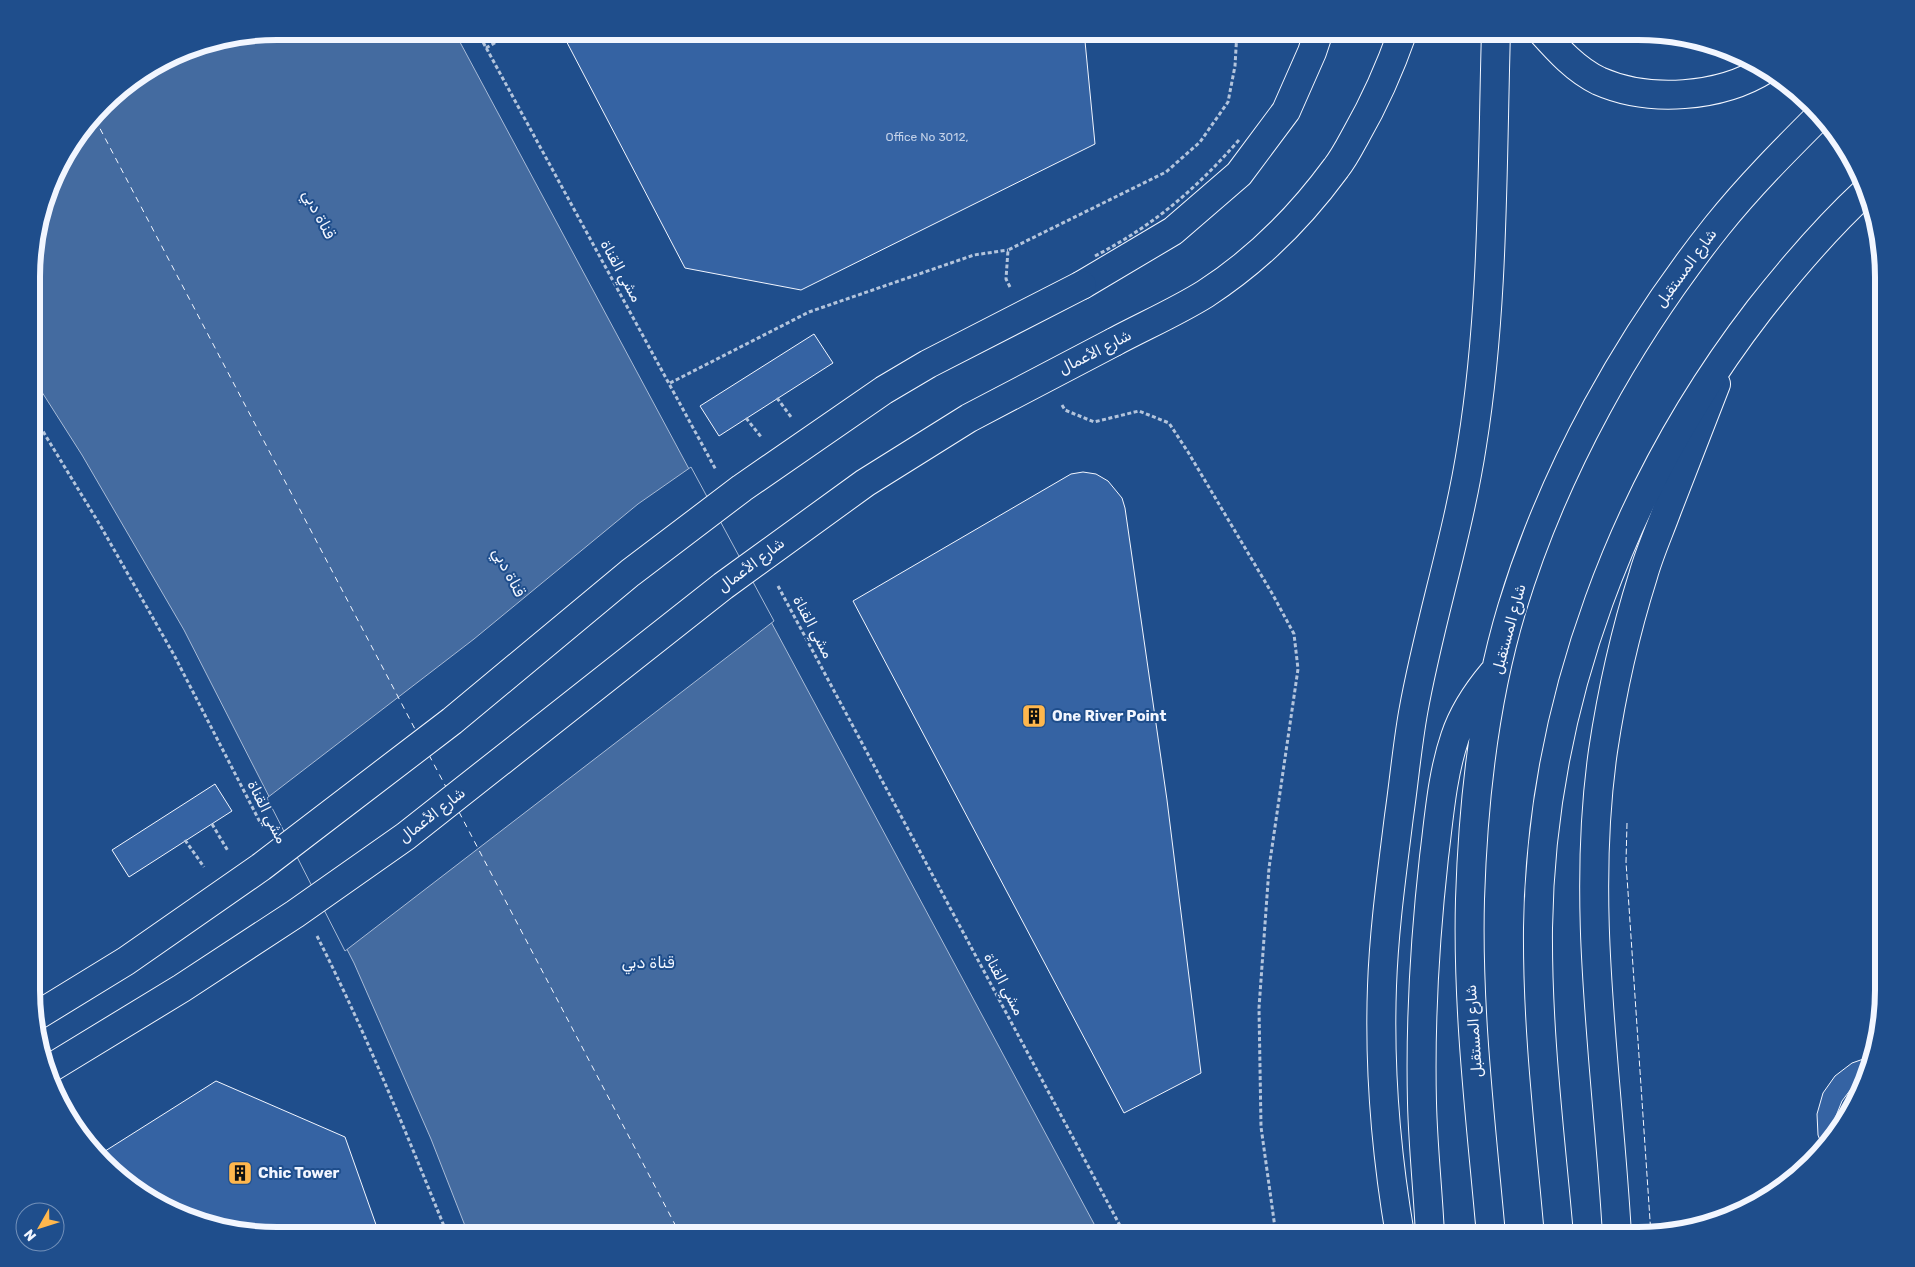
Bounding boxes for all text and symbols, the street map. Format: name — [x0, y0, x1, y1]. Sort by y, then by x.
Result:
house number: Office No 3012, — [886, 130, 968, 144]
water label: قناة دبي — [295, 186, 340, 244]
street label: شارع المستقبل — [1651, 225, 1722, 312]
street label: مشي القناة — [594, 237, 645, 307]
street label: شارع الأعمال — [1056, 326, 1135, 380]
street label: شارع الأعمال — [714, 534, 789, 598]
water label: قناة دبي — [485, 544, 530, 602]
street label: شارع المستقبل — [1488, 582, 1532, 677]
street label: مشي القناة — [786, 593, 837, 663]
building icon: One River Point — [1021, 703, 1047, 729]
place label: One River Point — [1052, 707, 1166, 725]
street label: مشي القناة — [241, 777, 291, 848]
street label: شارع الأعمال — [395, 784, 470, 848]
street label: مشي القناة — [977, 950, 1028, 1020]
water label: قناة دبي — [621, 953, 675, 975]
street label: شارع المستقبل — [1462, 984, 1488, 1078]
building icon: Chic Tower — [227, 1160, 253, 1186]
place label: Chic Tower — [258, 1164, 340, 1182]
north arrow — [15, 1202, 65, 1252]
text: N — [21, 1226, 40, 1244]

